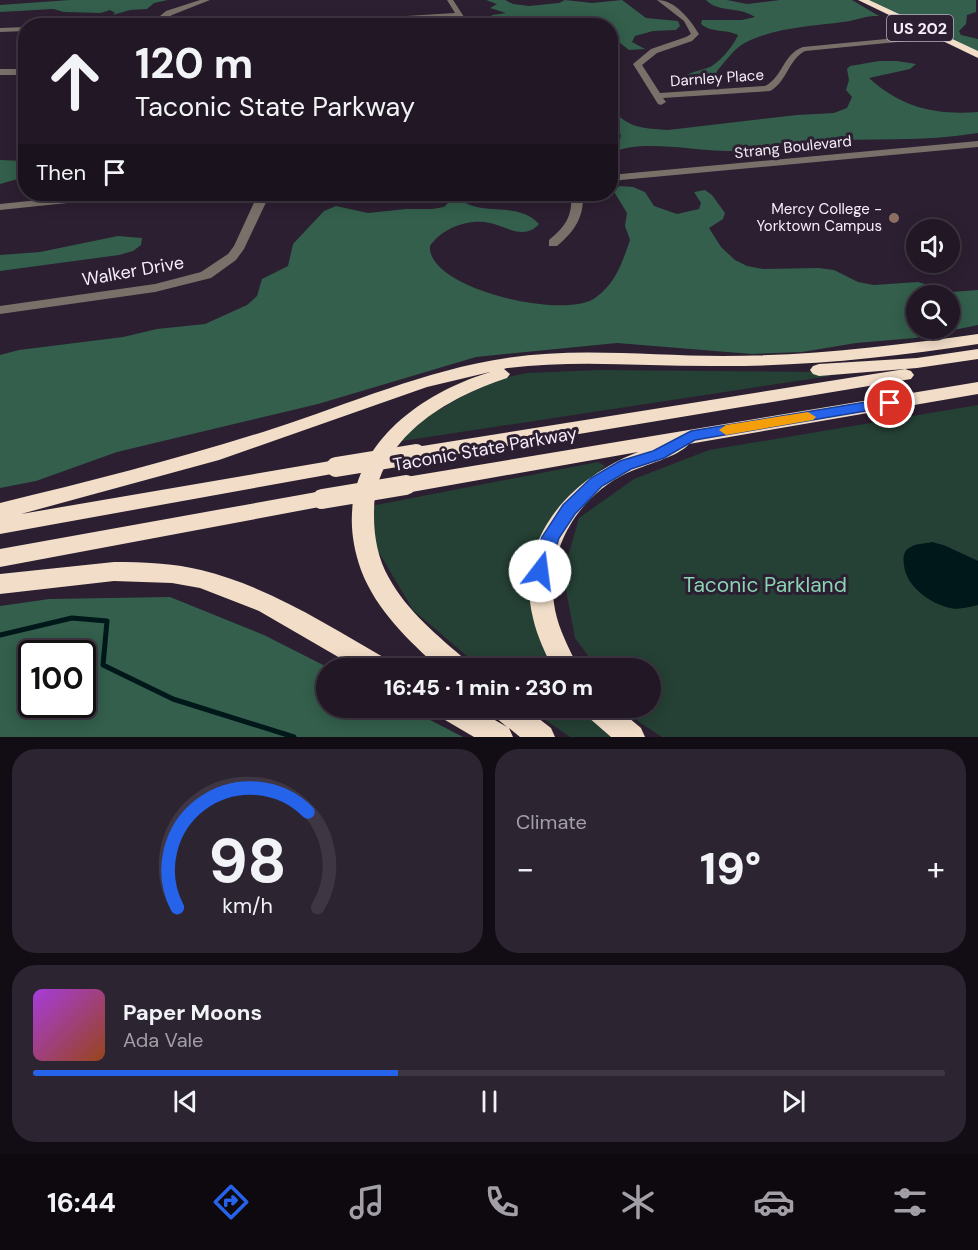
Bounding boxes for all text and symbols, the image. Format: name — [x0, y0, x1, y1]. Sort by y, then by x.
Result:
road number: US 202 — [887, 15, 953, 41]
text: 120 m — [135, 36, 253, 91]
icon: ahead — [36, 42, 114, 120]
street label: Darnley Place — [669, 65, 765, 91]
text: Taconic State Parkway — [135, 89, 415, 124]
street label: Strang Boulevard — [733, 131, 853, 163]
icon: arrive — [98, 156, 131, 189]
text: Then — [36, 158, 86, 187]
place label: Mercy College - Yorktown Campus — [756, 199, 882, 236]
marker: Mercy College - Yorktown Campus — [887, 211, 901, 225]
map controls — [906, 219, 960, 339]
button: sound — [906, 219, 960, 273]
street label: Walker Drive — [80, 250, 186, 292]
button: search — [906, 285, 960, 339]
pin — [864, 377, 915, 428]
icon: arrive — [873, 386, 906, 419]
street label: Taconic State Parkway — [391, 421, 579, 477]
position arrow — [508, 539, 572, 603]
park label: Taconic Parkland — [683, 571, 847, 599]
speed limit sign: 100 — [18, 640, 96, 718]
text: 16:45 · 1 min · 230 m — [384, 673, 593, 702]
text: Climate — [516, 809, 587, 835]
text: 98 — [208, 820, 287, 901]
text: 19° — [700, 839, 761, 898]
text: − — [516, 847, 534, 890]
text: + — [927, 847, 945, 890]
text: km/h — [222, 892, 273, 920]
text: Paper Moons — [123, 998, 262, 1027]
text: Ada Vale — [123, 1027, 203, 1053]
icon: previous — [169, 1085, 202, 1118]
icon: pause — [473, 1085, 506, 1118]
icon: next — [777, 1085, 810, 1118]
icon: directions — [210, 1181, 252, 1223]
icon: music — [346, 1181, 388, 1223]
icon: phone — [481, 1181, 523, 1223]
icon: climate — [617, 1181, 659, 1223]
icon: car — [753, 1181, 795, 1223]
icon: filters — [889, 1181, 931, 1223]
text: 16:44 — [47, 1185, 116, 1220]

